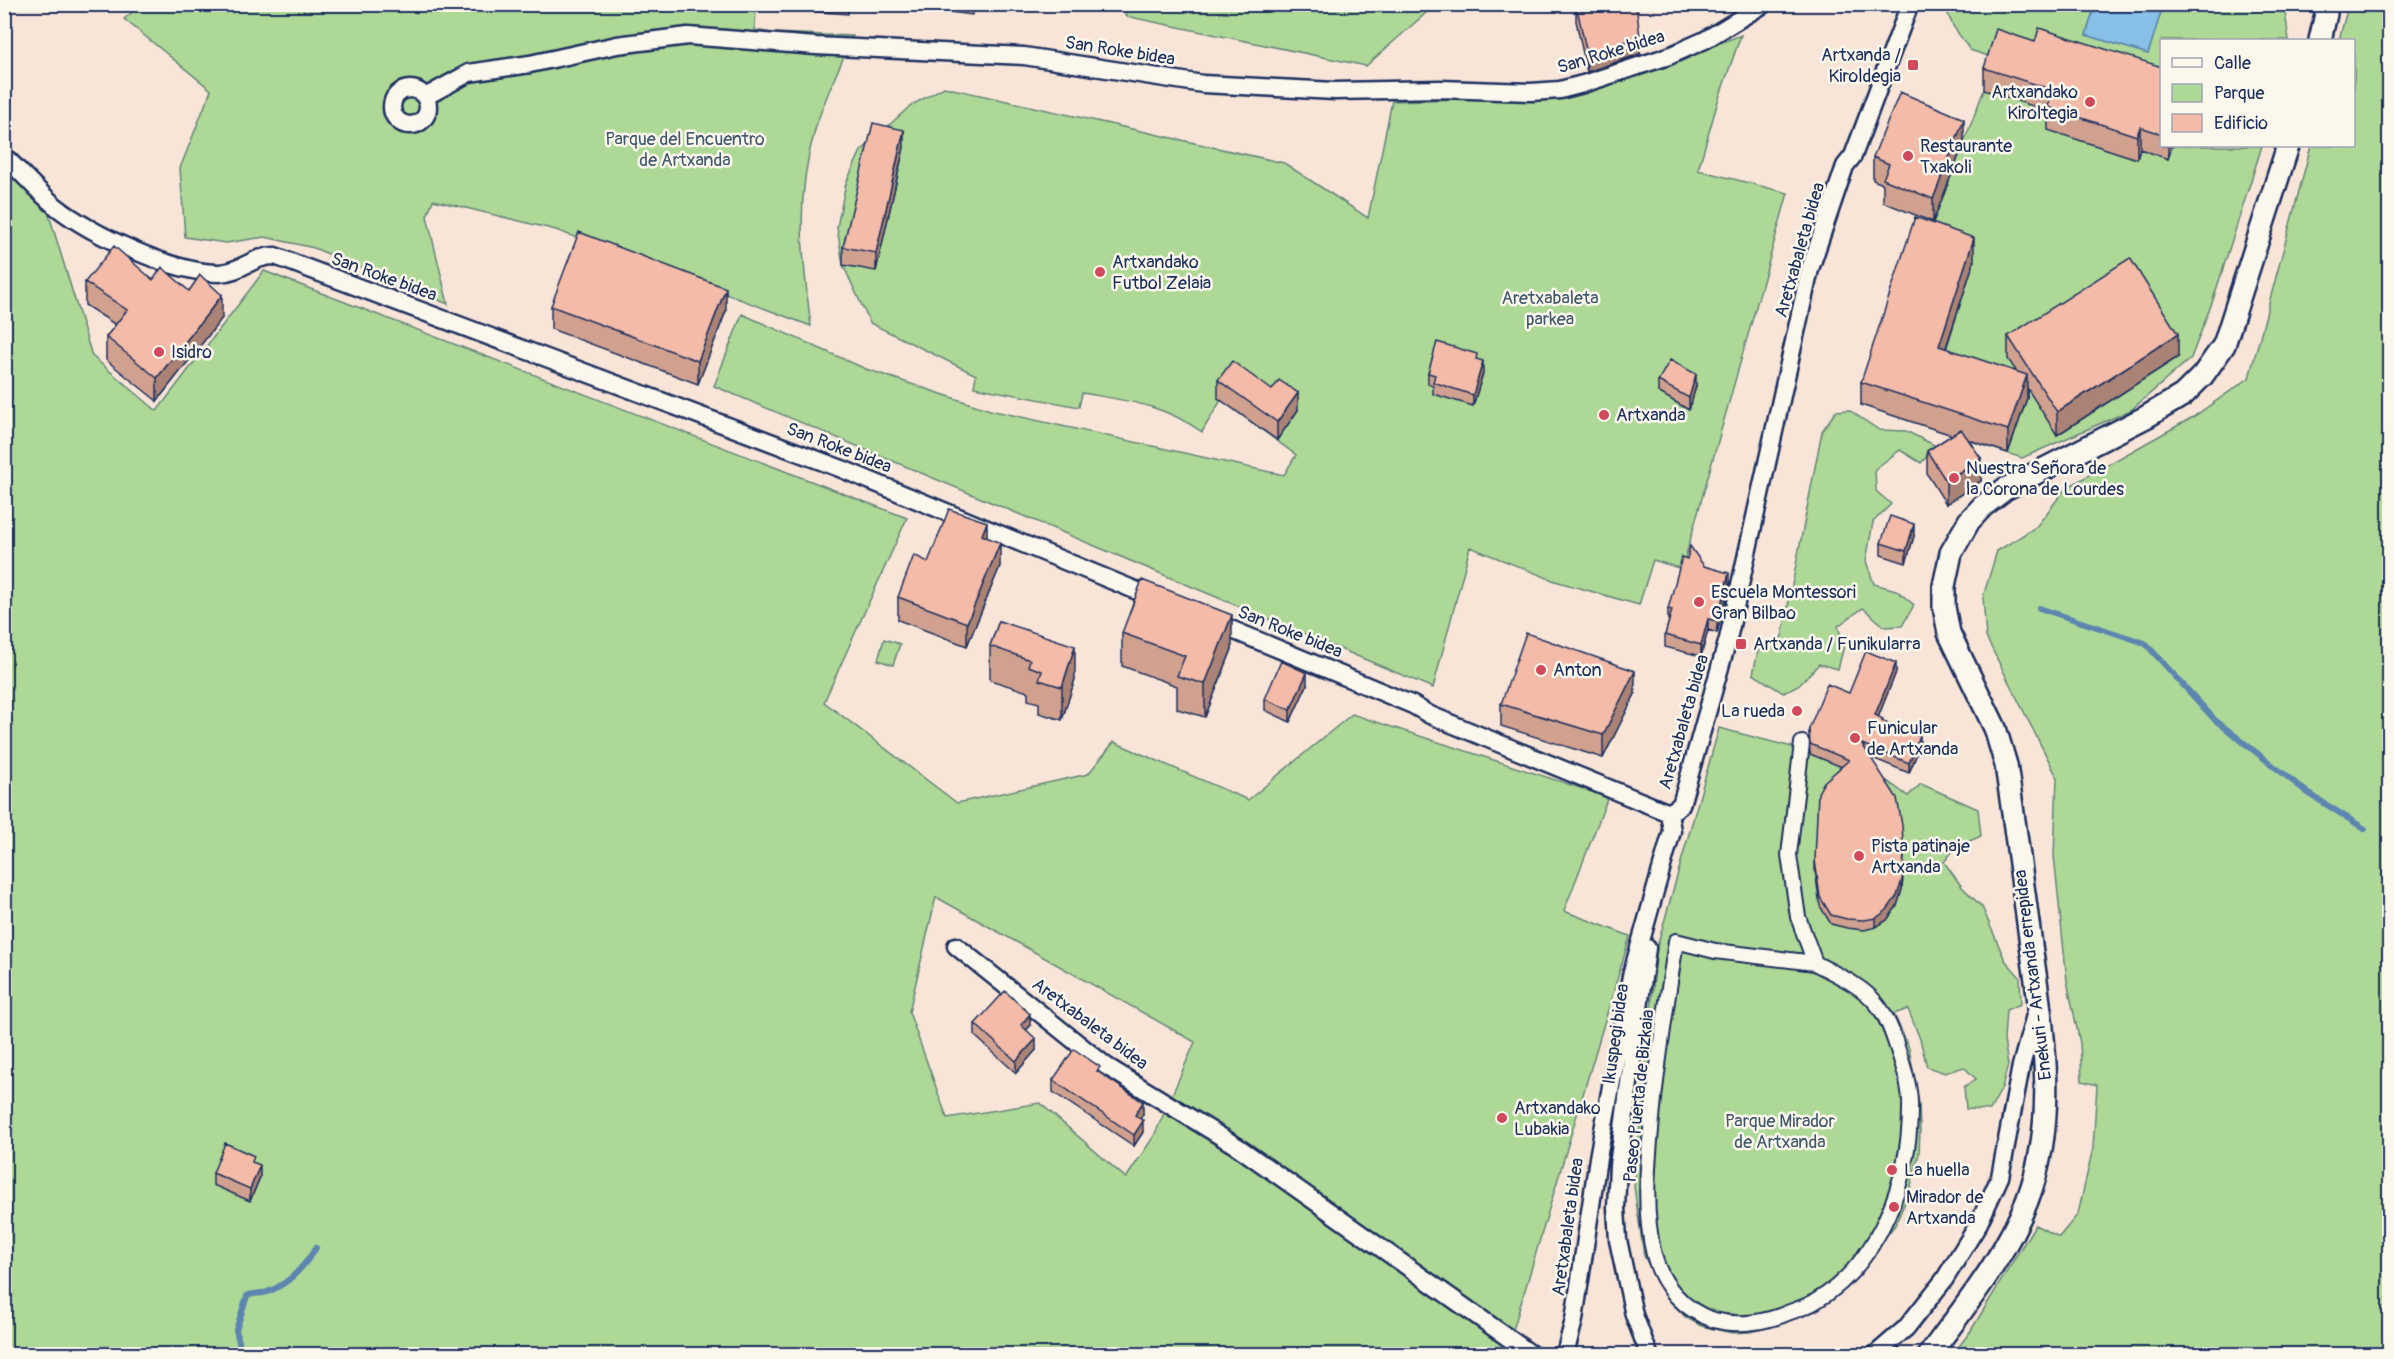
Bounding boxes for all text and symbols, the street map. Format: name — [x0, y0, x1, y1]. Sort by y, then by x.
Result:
street label: San Roke bidea — [1555, 25, 1667, 79]
street label: San Roke bidea — [1063, 31, 1177, 71]
legend — [2160, 39, 2355, 147]
place label: Artxanda / Kiroldegia — [1821, 44, 1901, 88]
text: Calle — [2214, 52, 2251, 75]
marker: Artxanda / Kiroldegia — [1906, 58, 1920, 72]
place label: Artxandako Kiroltegia — [1991, 81, 2078, 125]
text: Parque — [2214, 82, 2264, 105]
marker: Artxandako Kiroltegia — [2083, 95, 2097, 109]
text: Edificio — [2214, 112, 2268, 135]
park label: Parque del Encuentro de Artxanda — [605, 128, 765, 172]
place label: Restaurante Txakoli — [1920, 135, 2012, 179]
marker: Restaurante Txakoli — [1901, 149, 1915, 163]
street label: Aretxabaleta bidea — [1770, 180, 1830, 320]
street label: San Roke bidea — [328, 247, 440, 307]
place label: Artxandako Futbol Zelaia — [1112, 251, 1211, 295]
marker: Artxandako Futbol Zelaia — [1093, 265, 1107, 279]
park label: Aretxabaleta parkea — [1501, 287, 1599, 331]
place label: Isidro — [171, 341, 212, 364]
marker: Isidro — [152, 345, 166, 359]
place label: Artxanda — [1616, 404, 1686, 427]
marker: Artxanda — [1597, 408, 1611, 422]
street label: San Roke bidea — [783, 417, 895, 479]
place label: Nuestra Señora de la Corona de Lourdes — [1966, 457, 2124, 501]
marker: Nuestra Señora de la Corona de Lourdes — [1947, 471, 1961, 485]
place label: Escuela Montessori Gran Bilbao — [1711, 581, 1856, 625]
marker: Escuela Montessori Gran Bilbao — [1692, 595, 1706, 609]
street label: San Roke bidea — [1234, 601, 1346, 663]
place label: Artxanda / Funikularra — [1753, 633, 1921, 656]
marker: Artxanda / Funikularra — [1734, 637, 1748, 651]
street label: Aretxabaleta bidea — [1654, 652, 1714, 792]
place label: Anton — [1553, 659, 1602, 682]
marker: Anton — [1534, 663, 1548, 677]
place label: La rueda — [1721, 700, 1785, 723]
marker: La rueda — [1790, 704, 1804, 718]
place label: Funicular de Artxanda — [1867, 717, 1958, 761]
marker: Funicular de Artxanda — [1848, 731, 1862, 745]
place label: Pista patinaje Artxanda — [1871, 835, 1970, 879]
marker: Pista patinaje Artxanda — [1852, 849, 1866, 863]
street label: Enekuri - Artxanda errepidea — [2009, 869, 2057, 1081]
street label: Aretxabaleta bidea — [1027, 973, 1153, 1075]
street label: Ikuspegi bidea — [1598, 982, 1634, 1086]
street label: Paseo Puerta de Bizkaia — [1618, 1008, 1660, 1184]
place label: Artxandako Lubakia — [1514, 1097, 1601, 1141]
park label: Parque Mirador de Artxanda — [1725, 1110, 1835, 1154]
marker: Artxandako Lubakia — [1495, 1111, 1509, 1125]
street label: Aretxabaleta bidea — [1547, 1156, 1589, 1298]
place label: La huella — [1904, 1159, 1970, 1182]
marker: La huella — [1885, 1163, 1899, 1177]
place label: Mirador de Artxanda — [1906, 1186, 1983, 1230]
marker: Mirador de Artxanda — [1887, 1200, 1901, 1214]

